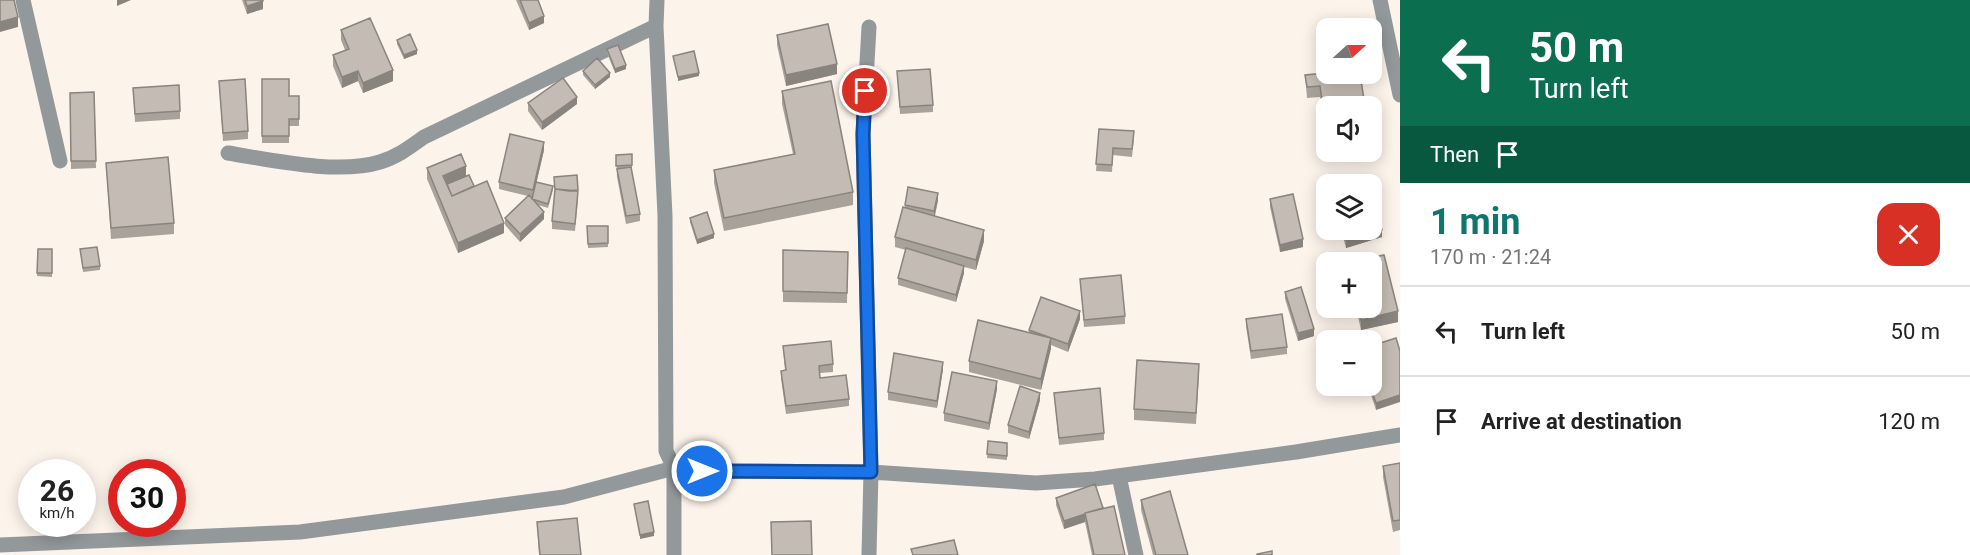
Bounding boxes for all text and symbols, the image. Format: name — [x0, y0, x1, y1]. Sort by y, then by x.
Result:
north arrow — [1316, 18, 1382, 84]
map controls — [1316, 18, 1382, 396]
text: 50 m — [1529, 23, 1624, 72]
icon: left — [1430, 24, 1508, 102]
pin — [839, 65, 890, 116]
text: Turn left — [1529, 73, 1629, 105]
icon: arrive — [848, 74, 881, 107]
button: sound — [1316, 96, 1382, 162]
icon: arrive — [1491, 138, 1524, 171]
text: Then — [1430, 142, 1479, 167]
button: layers — [1316, 174, 1382, 240]
text: 1 min — [1430, 201, 1521, 243]
button: close — [1877, 203, 1940, 266]
text: 170 m · 21:24 — [1430, 245, 1551, 269]
button: + — [1316, 252, 1382, 318]
icon: left — [1430, 315, 1463, 348]
text: Turn left — [1481, 319, 1565, 344]
text: 50 m — [1891, 319, 1940, 344]
button: − — [1316, 330, 1382, 396]
icon: arrive — [1430, 405, 1463, 438]
text: Arrive at destination — [1481, 409, 1682, 434]
text: 120 m — [1878, 409, 1940, 434]
position arrow — [670, 439, 734, 503]
speed limit sign: 30 — [108, 459, 186, 537]
text: 26 — [40, 473, 74, 508]
text: km/h — [39, 504, 75, 522]

